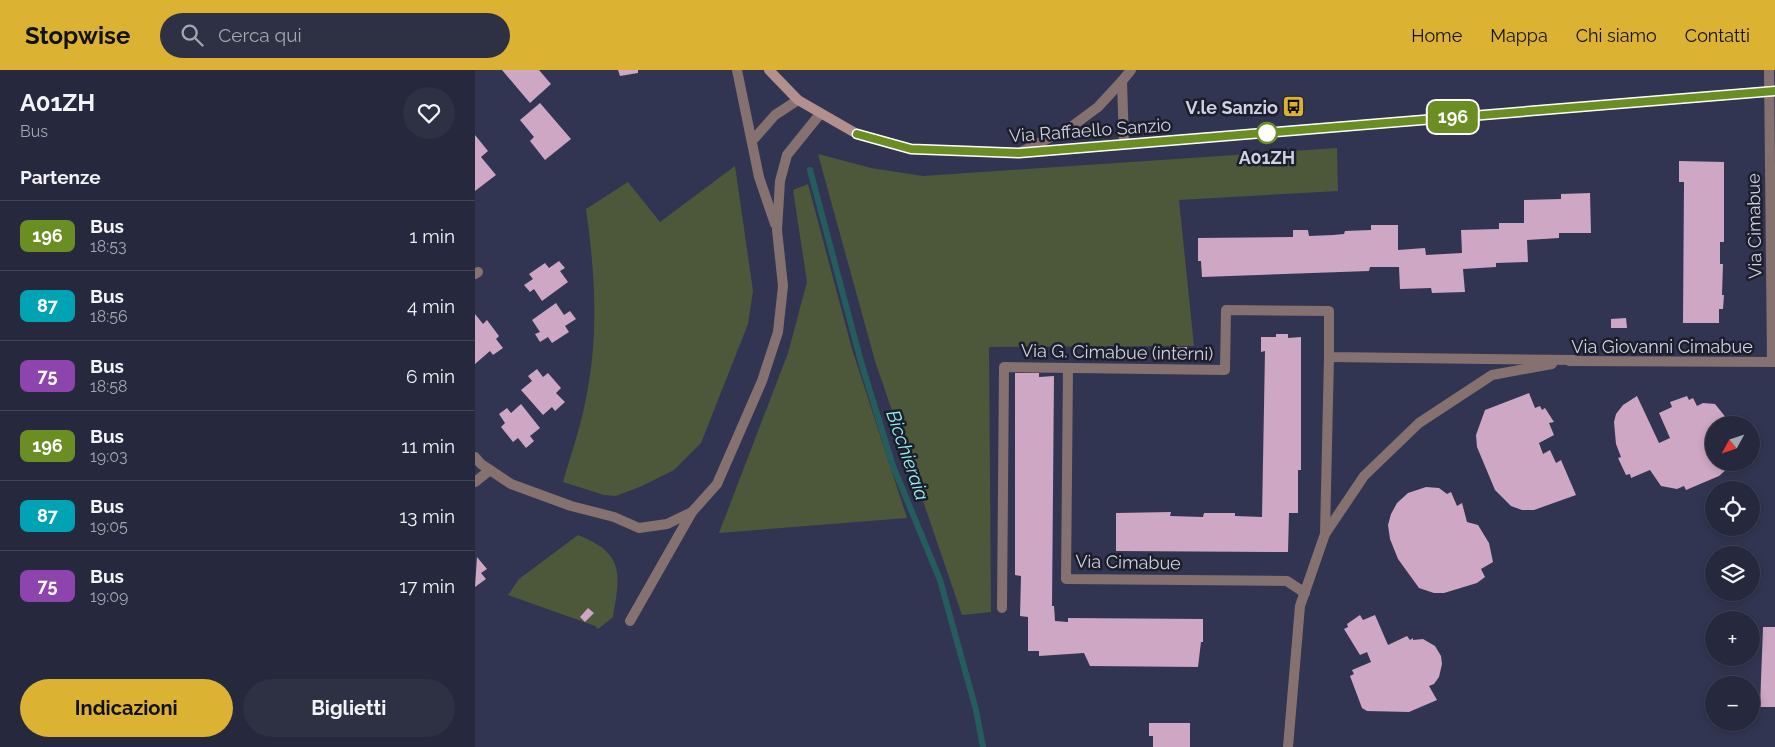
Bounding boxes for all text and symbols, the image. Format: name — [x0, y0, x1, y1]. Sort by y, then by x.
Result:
search box — [160, 13, 510, 58]
text: Stopwise — [25, 21, 130, 50]
icon: search — [178, 21, 206, 49]
text: Cerca qui — [218, 24, 302, 46]
text: Home — [1411, 25, 1462, 46]
text: Mappa — [1490, 25, 1548, 46]
text: Chi siamo — [1576, 25, 1657, 46]
text: Contatti — [1685, 25, 1750, 46]
button: heart — [403, 87, 455, 139]
text: A01ZH — [20, 88, 95, 117]
bus stop icon: V.le Sanzio — [1282, 95, 1306, 119]
place label: V.le Sanzio — [1186, 97, 1278, 118]
line badge: 196 — [1424, 101, 1482, 133]
text: 196 — [1438, 106, 1468, 127]
street label: Via Raffaello Sanzio — [1008, 114, 1172, 146]
text: Bus — [20, 122, 48, 141]
marker: A01ZH — [1256, 122, 1278, 144]
place label: A01ZH — [1239, 147, 1295, 168]
text: Partenze — [20, 166, 101, 188]
street label: Via Cimabue — [1743, 173, 1765, 279]
text: Bus — [90, 215, 124, 237]
text: 196 — [32, 225, 63, 246]
text: 1 min — [409, 225, 455, 247]
text: 18:53 — [90, 237, 127, 256]
text: Bus — [90, 285, 124, 307]
text: 87 — [37, 295, 58, 316]
text: 4 min — [407, 295, 455, 317]
text: 18:56 — [90, 307, 128, 326]
street label: Via Giovanni Cimabue — [1571, 336, 1753, 357]
street label: Via G. Cimabue (interni) — [1021, 340, 1213, 364]
text: Bus — [90, 355, 124, 377]
text: 75 — [38, 365, 57, 386]
text: 6 min — [406, 365, 455, 387]
text: 18:58 — [90, 377, 128, 396]
water label: Bicchieraia — [882, 407, 934, 503]
north arrow — [1705, 416, 1760, 471]
map controls — [1705, 416, 1760, 731]
text: Bus — [90, 425, 124, 447]
text: 196 — [32, 435, 63, 456]
text: 11 min — [401, 435, 455, 457]
text: 19:03 — [90, 447, 128, 466]
button: locate — [1705, 481, 1760, 536]
text: Bus — [90, 495, 124, 517]
text: 87 — [37, 505, 58, 526]
text: 13 min — [399, 505, 455, 527]
text: 19:05 — [90, 517, 128, 536]
button: layers — [1705, 546, 1760, 601]
street label: Via Cimabue — [1075, 551, 1181, 573]
text: Bus — [90, 565, 124, 587]
text: 75 — [38, 575, 57, 596]
text: 17 min — [399, 575, 455, 597]
text: 19:09 — [90, 587, 128, 606]
button: + — [1705, 611, 1760, 666]
button: − — [1705, 676, 1760, 731]
button: Indicazioni — [20, 679, 233, 737]
button: Biglietti — [243, 679, 455, 737]

